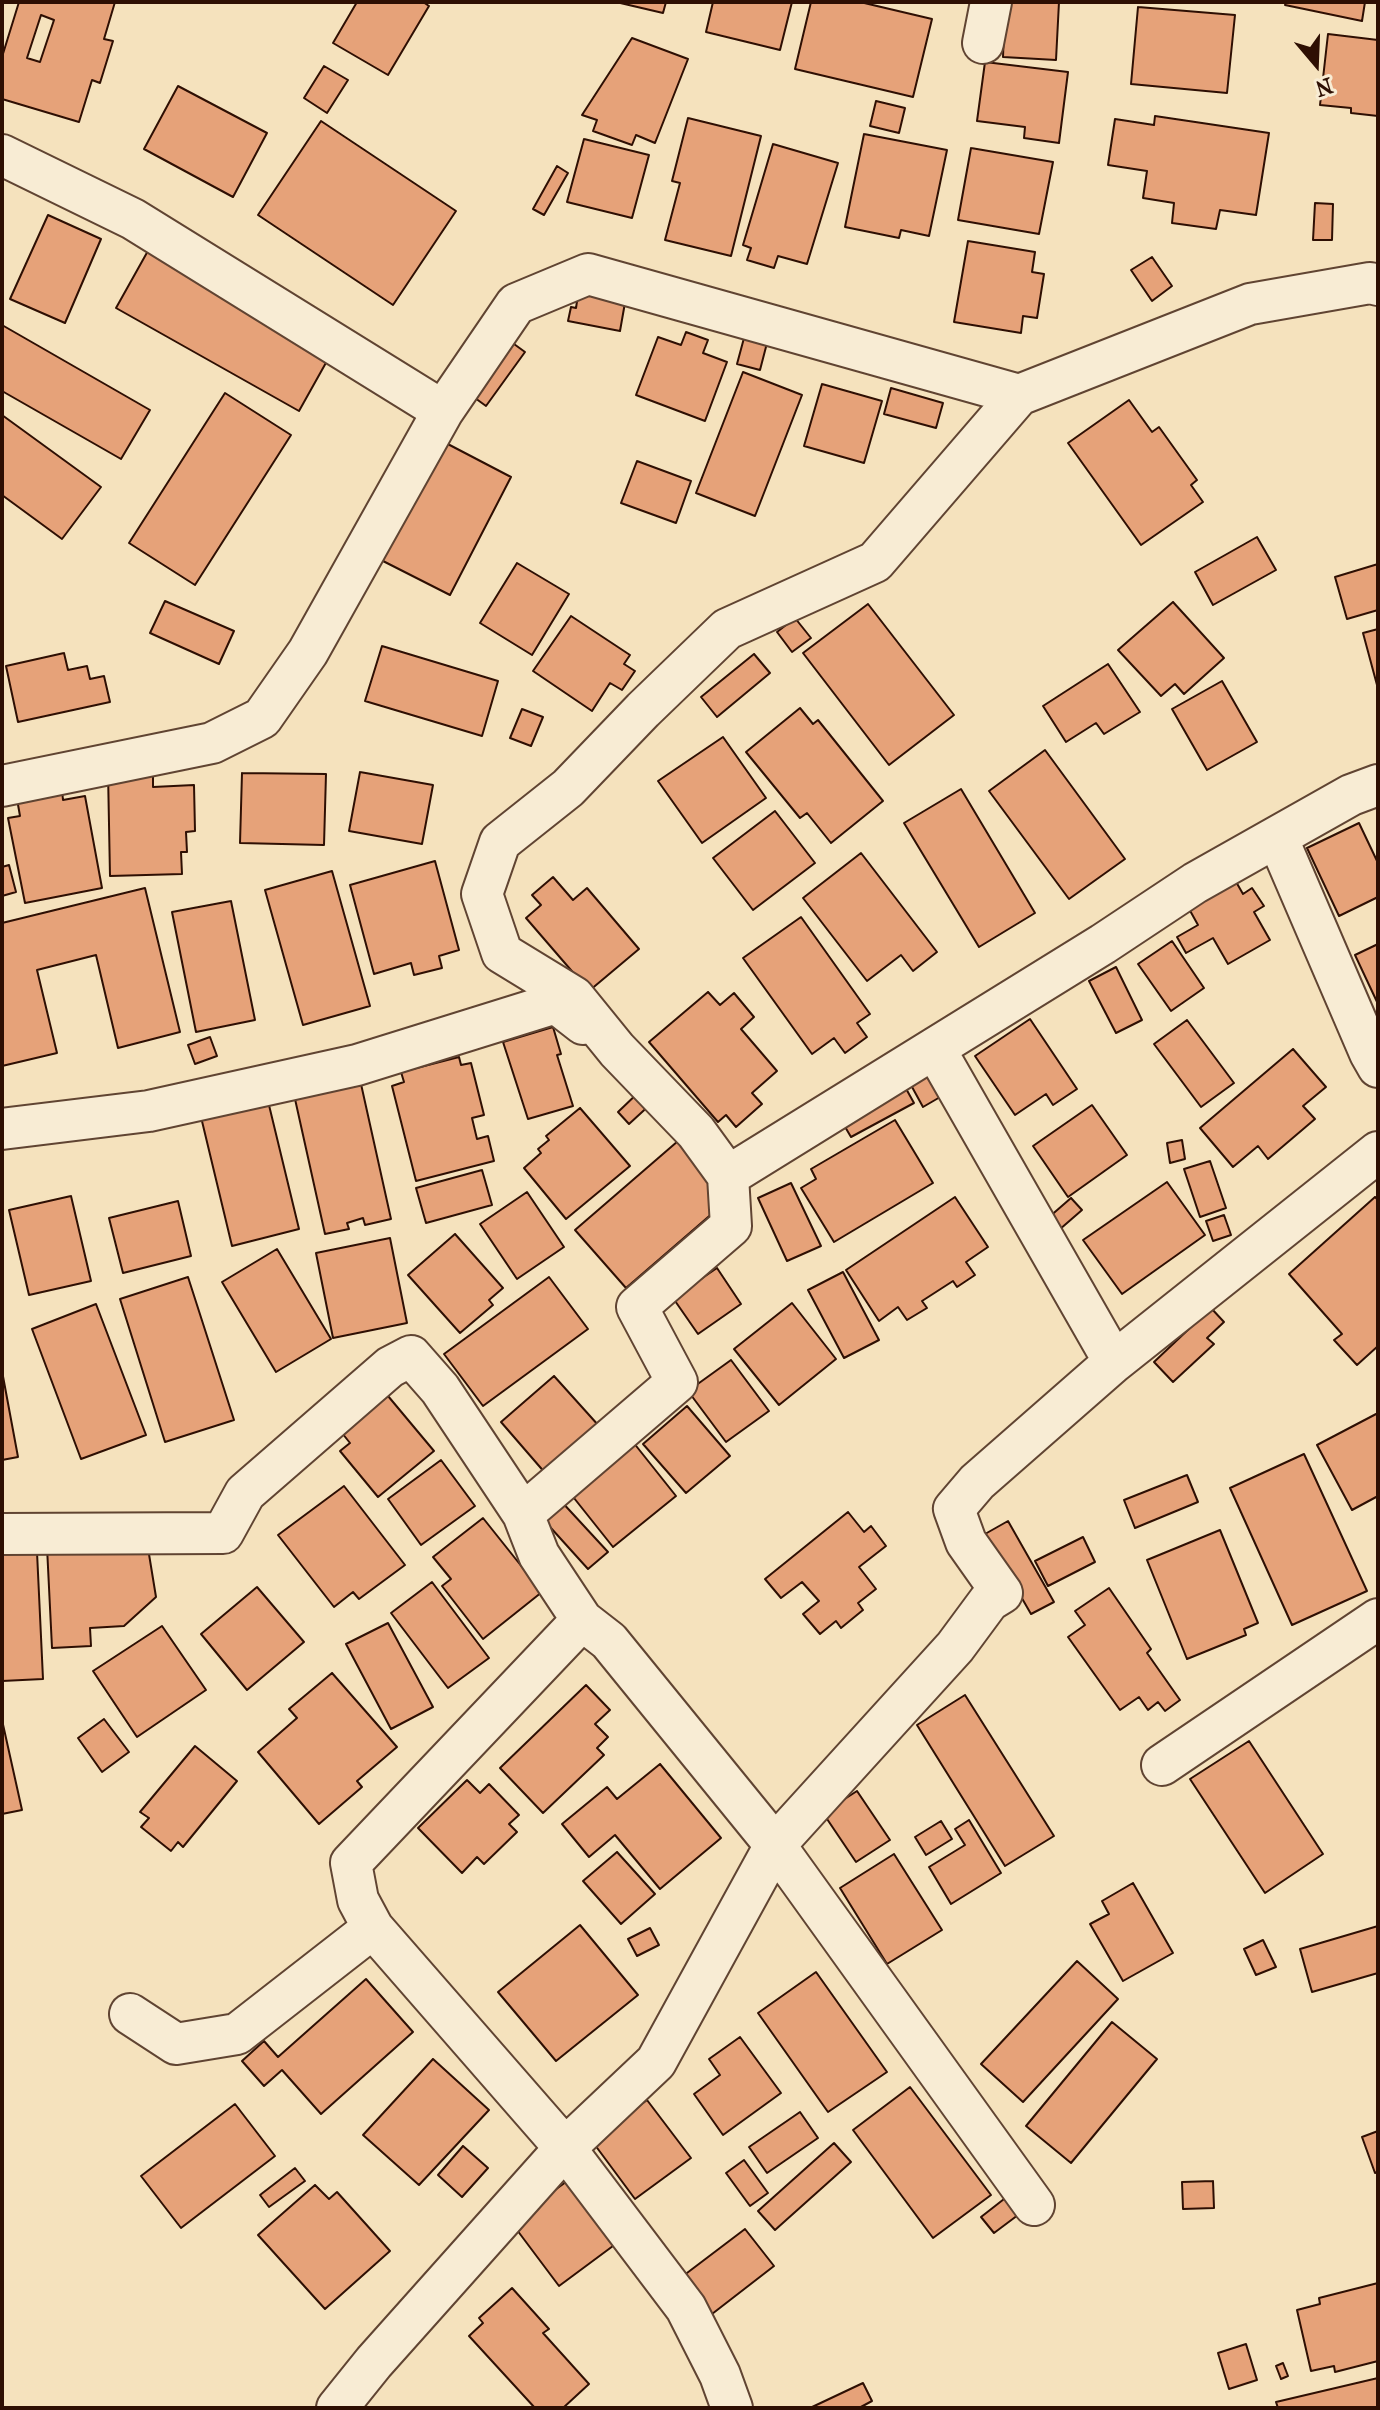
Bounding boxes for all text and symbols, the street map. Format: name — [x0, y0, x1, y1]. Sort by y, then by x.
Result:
north arrow — [1276, 24, 1356, 104]
text: N — [1312, 72, 1336, 102]

